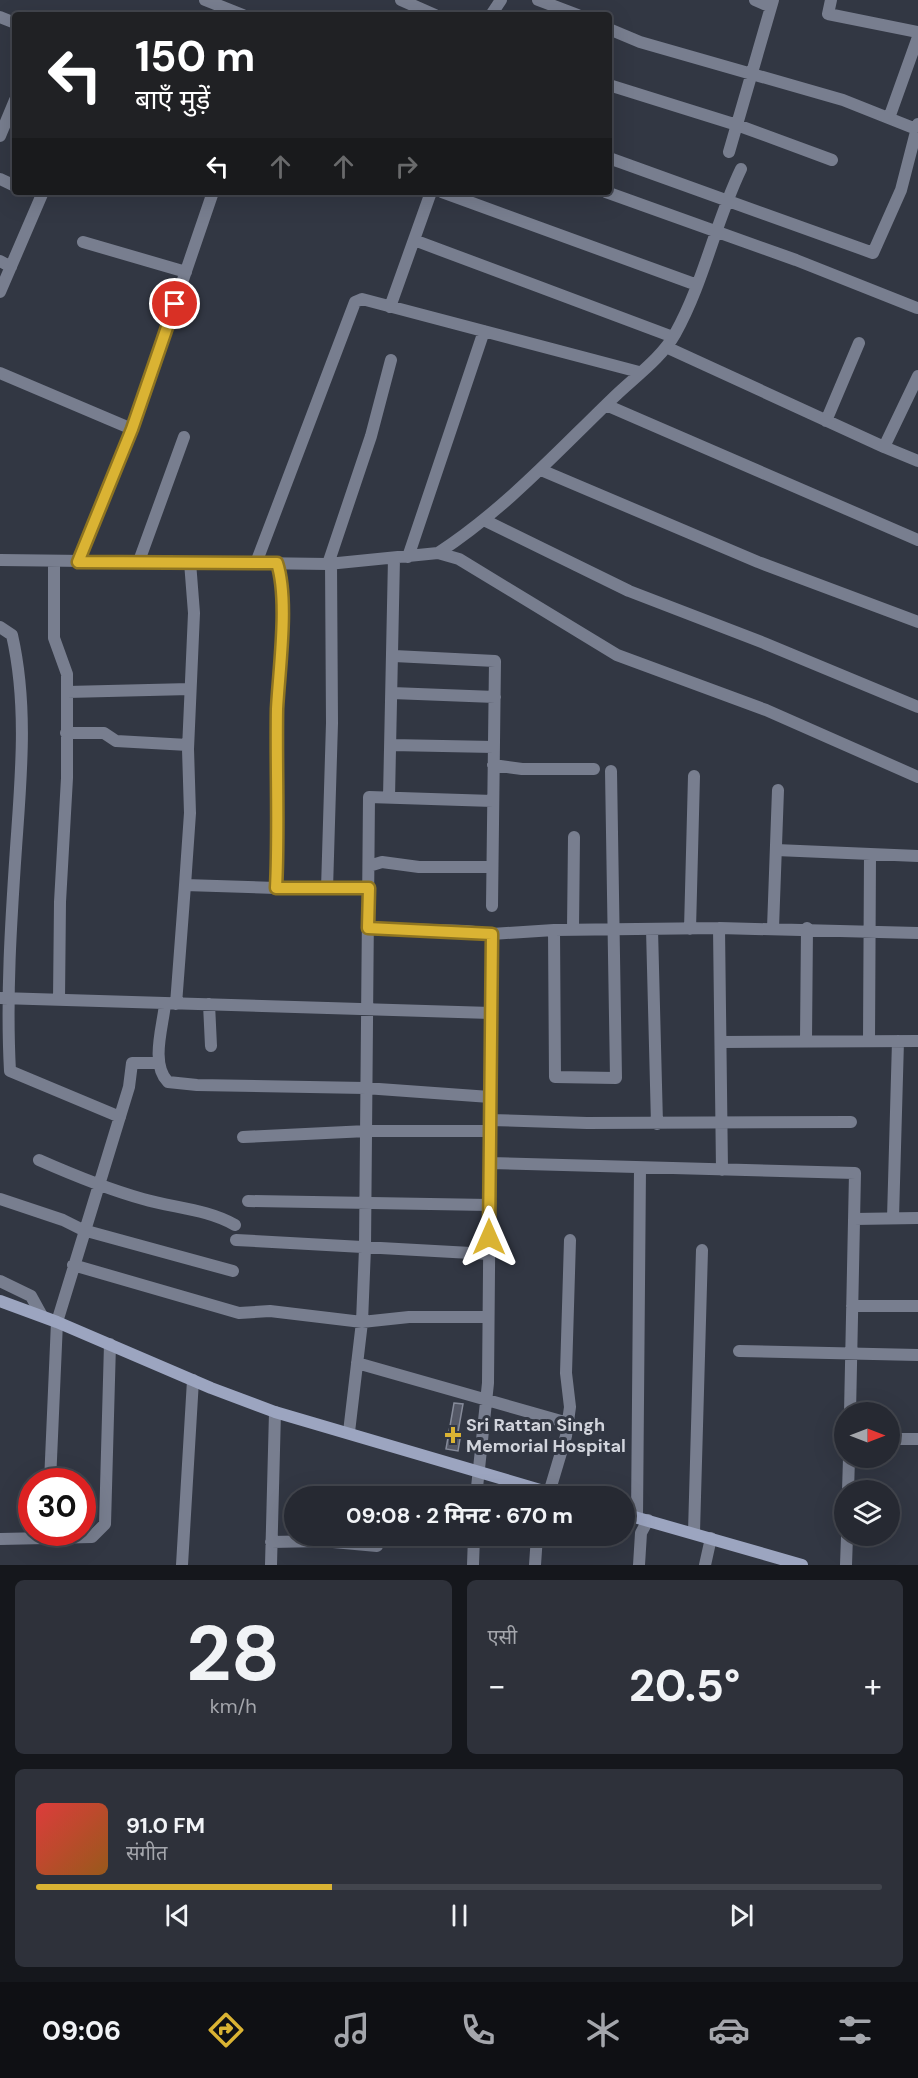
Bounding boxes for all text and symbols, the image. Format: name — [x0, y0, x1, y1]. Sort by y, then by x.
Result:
text: 150 m — [135, 29, 255, 84]
icon: left — [36, 36, 114, 114]
text: बाएँ मुड़ें — [135, 82, 210, 117]
icon: left — [201, 150, 234, 183]
icon: ahead — [264, 150, 297, 183]
icon: ahead — [327, 150, 360, 183]
icon: right — [390, 150, 423, 183]
pin — [149, 278, 200, 329]
icon: arrive — [158, 287, 191, 320]
position arrow — [457, 1205, 521, 1269]
north arrow — [834, 1402, 900, 1468]
map controls — [834, 1402, 900, 1546]
place label: Sri Rattan Singh Memorial Hospital — [466, 1413, 626, 1458]
marker: Sri Rattan Singh Memorial Hospital — [444, 1426, 462, 1444]
speed limit sign: 30 — [18, 1468, 96, 1546]
button: layers — [834, 1480, 900, 1546]
text: 09:08 · 2 मिनट · 670 m — [346, 1501, 573, 1530]
text: 28 — [186, 1603, 280, 1704]
text: एसी — [488, 1624, 517, 1650]
text: 20.5° — [629, 1656, 740, 1715]
text: − — [488, 1664, 506, 1707]
text: + — [864, 1664, 882, 1707]
text: km/h — [210, 1693, 257, 1719]
text: 91.0 FM — [126, 1811, 205, 1840]
text: संगीत — [126, 1840, 167, 1866]
icon: previous — [161, 1899, 194, 1932]
icon: pause — [443, 1899, 476, 1932]
icon: next — [725, 1899, 758, 1932]
icon: directions — [205, 2009, 247, 2051]
icon: music — [331, 2009, 373, 2051]
icon: phone — [457, 2009, 499, 2051]
icon: climate — [582, 2009, 624, 2051]
icon: car — [708, 2009, 750, 2051]
icon: filters — [834, 2009, 876, 2051]
text: 09:06 — [42, 2013, 121, 2048]

